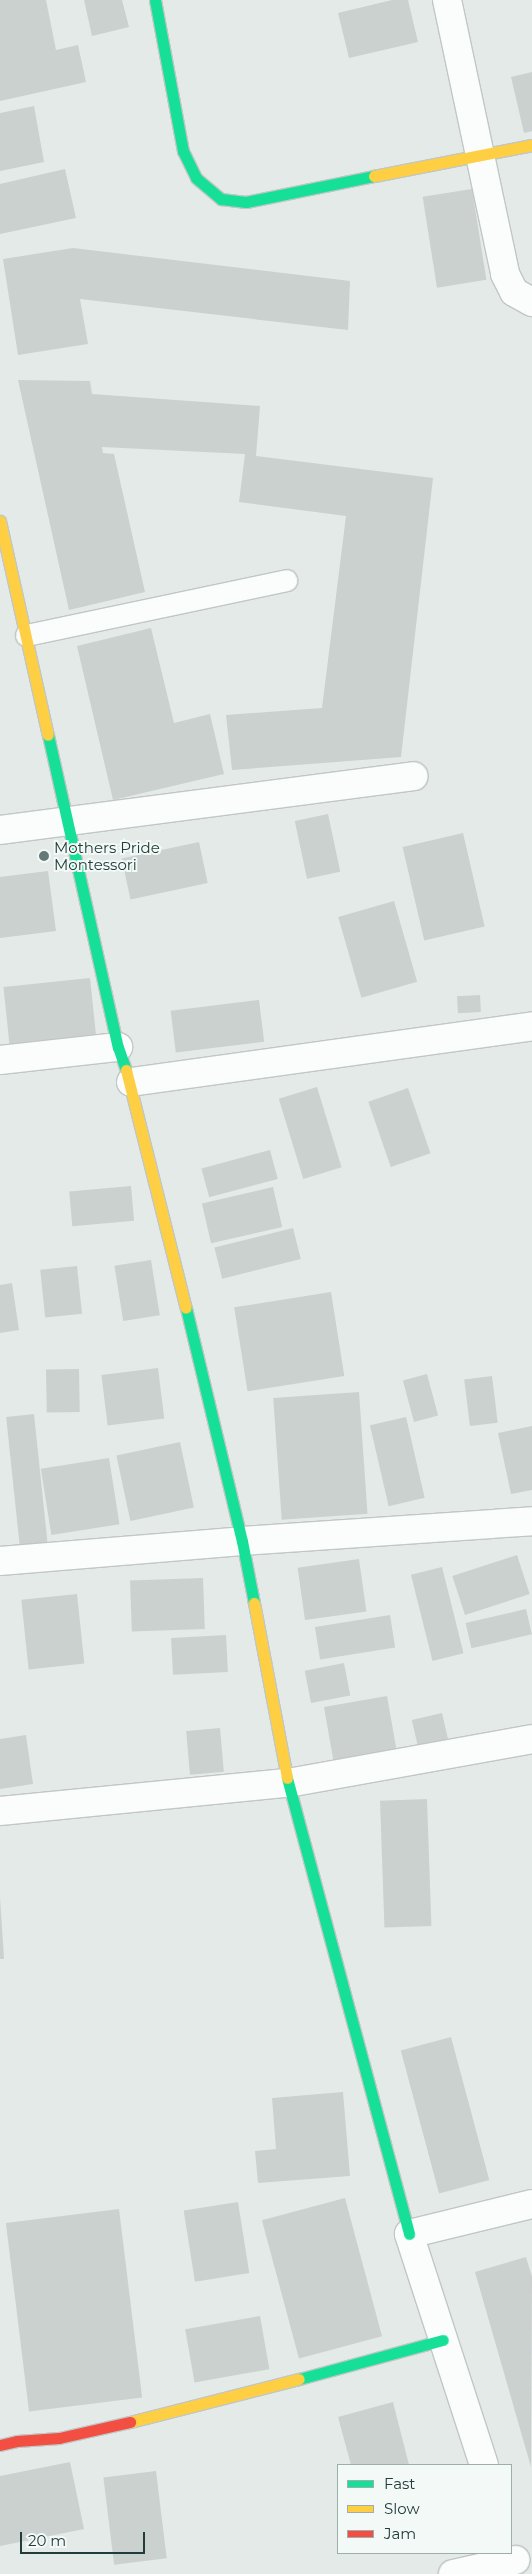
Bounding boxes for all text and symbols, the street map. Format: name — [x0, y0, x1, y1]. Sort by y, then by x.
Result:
place label: Mothers Pride Montessori — [54, 838, 160, 873]
marker: Mothers Pride Montessori — [38, 850, 50, 862]
legend — [337, 2464, 512, 2554]
text: Fast — [384, 2474, 415, 2493]
text: Slow — [384, 2499, 420, 2518]
scale bar — [22, 2522, 148, 2554]
text: Jam — [384, 2524, 416, 2543]
text: 20 m — [28, 2531, 66, 2550]

